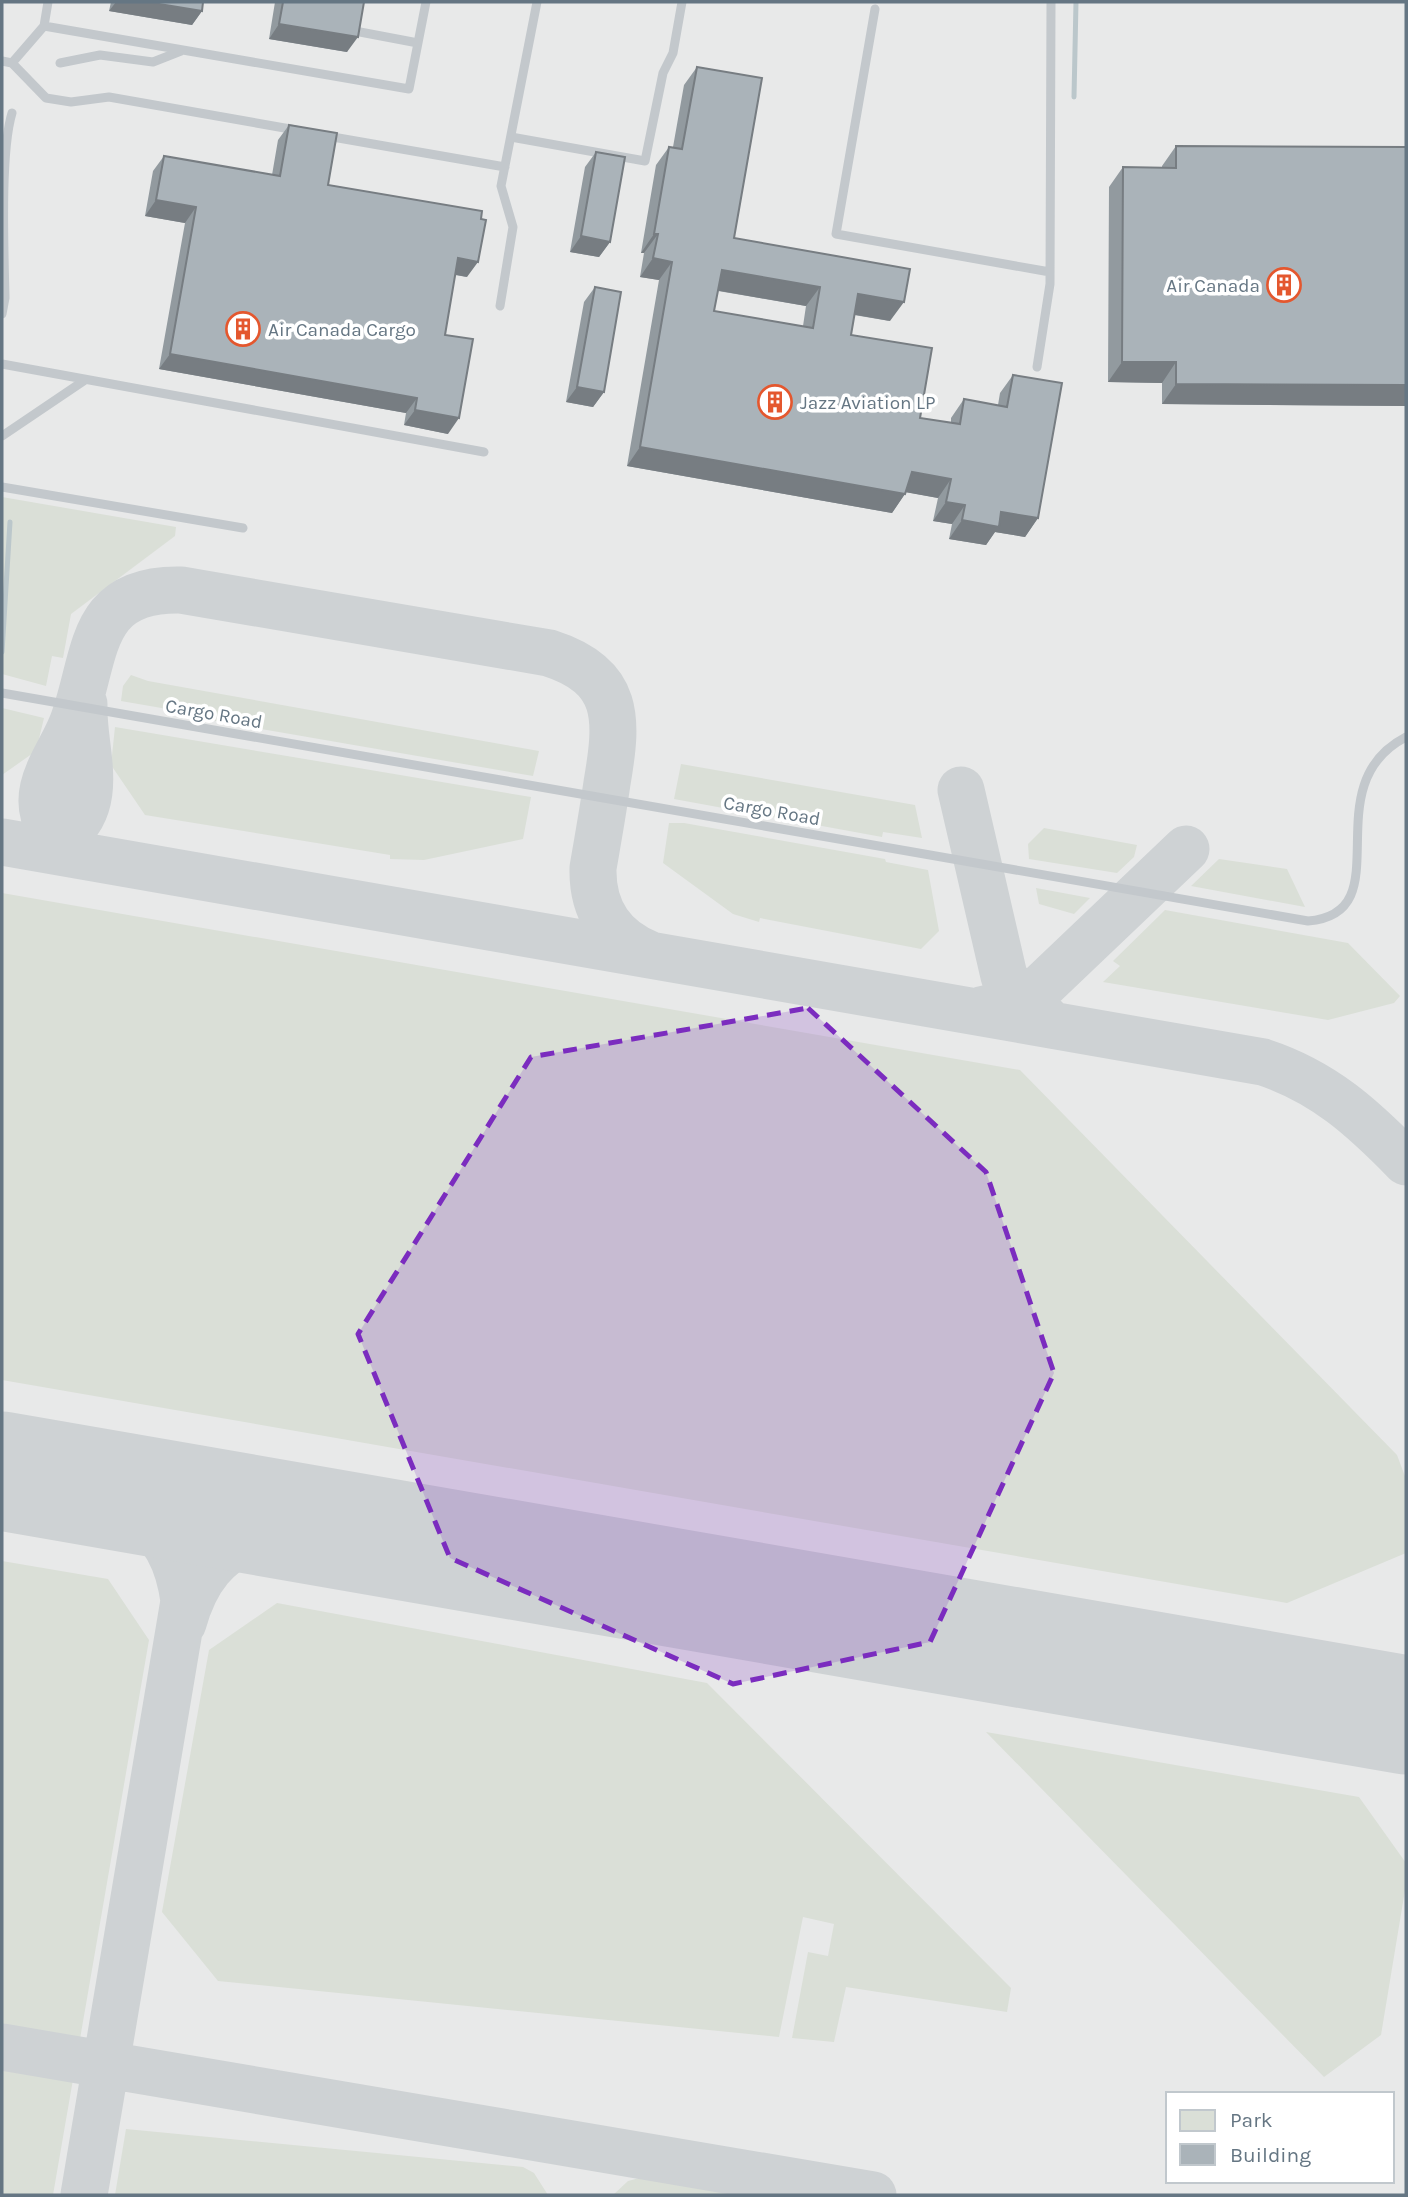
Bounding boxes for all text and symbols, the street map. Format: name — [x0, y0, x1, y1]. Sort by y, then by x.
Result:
building icon: Air Canada — [1265, 266, 1303, 304]
place label: Air Canada — [1166, 275, 1260, 297]
building icon: Air Canada Cargo — [224, 310, 262, 348]
place label: Air Canada Cargo — [268, 319, 416, 341]
building icon: Jazz Aviation LP — [756, 383, 794, 421]
place label: Jazz Aviation LP — [800, 392, 935, 414]
street label: Cargo Road — [164, 695, 264, 733]
street label: Cargo Road — [722, 792, 822, 830]
legend — [1166, 2092, 1394, 2183]
text: Park — [1230, 2108, 1273, 2132]
text: Building — [1230, 2143, 1311, 2167]

